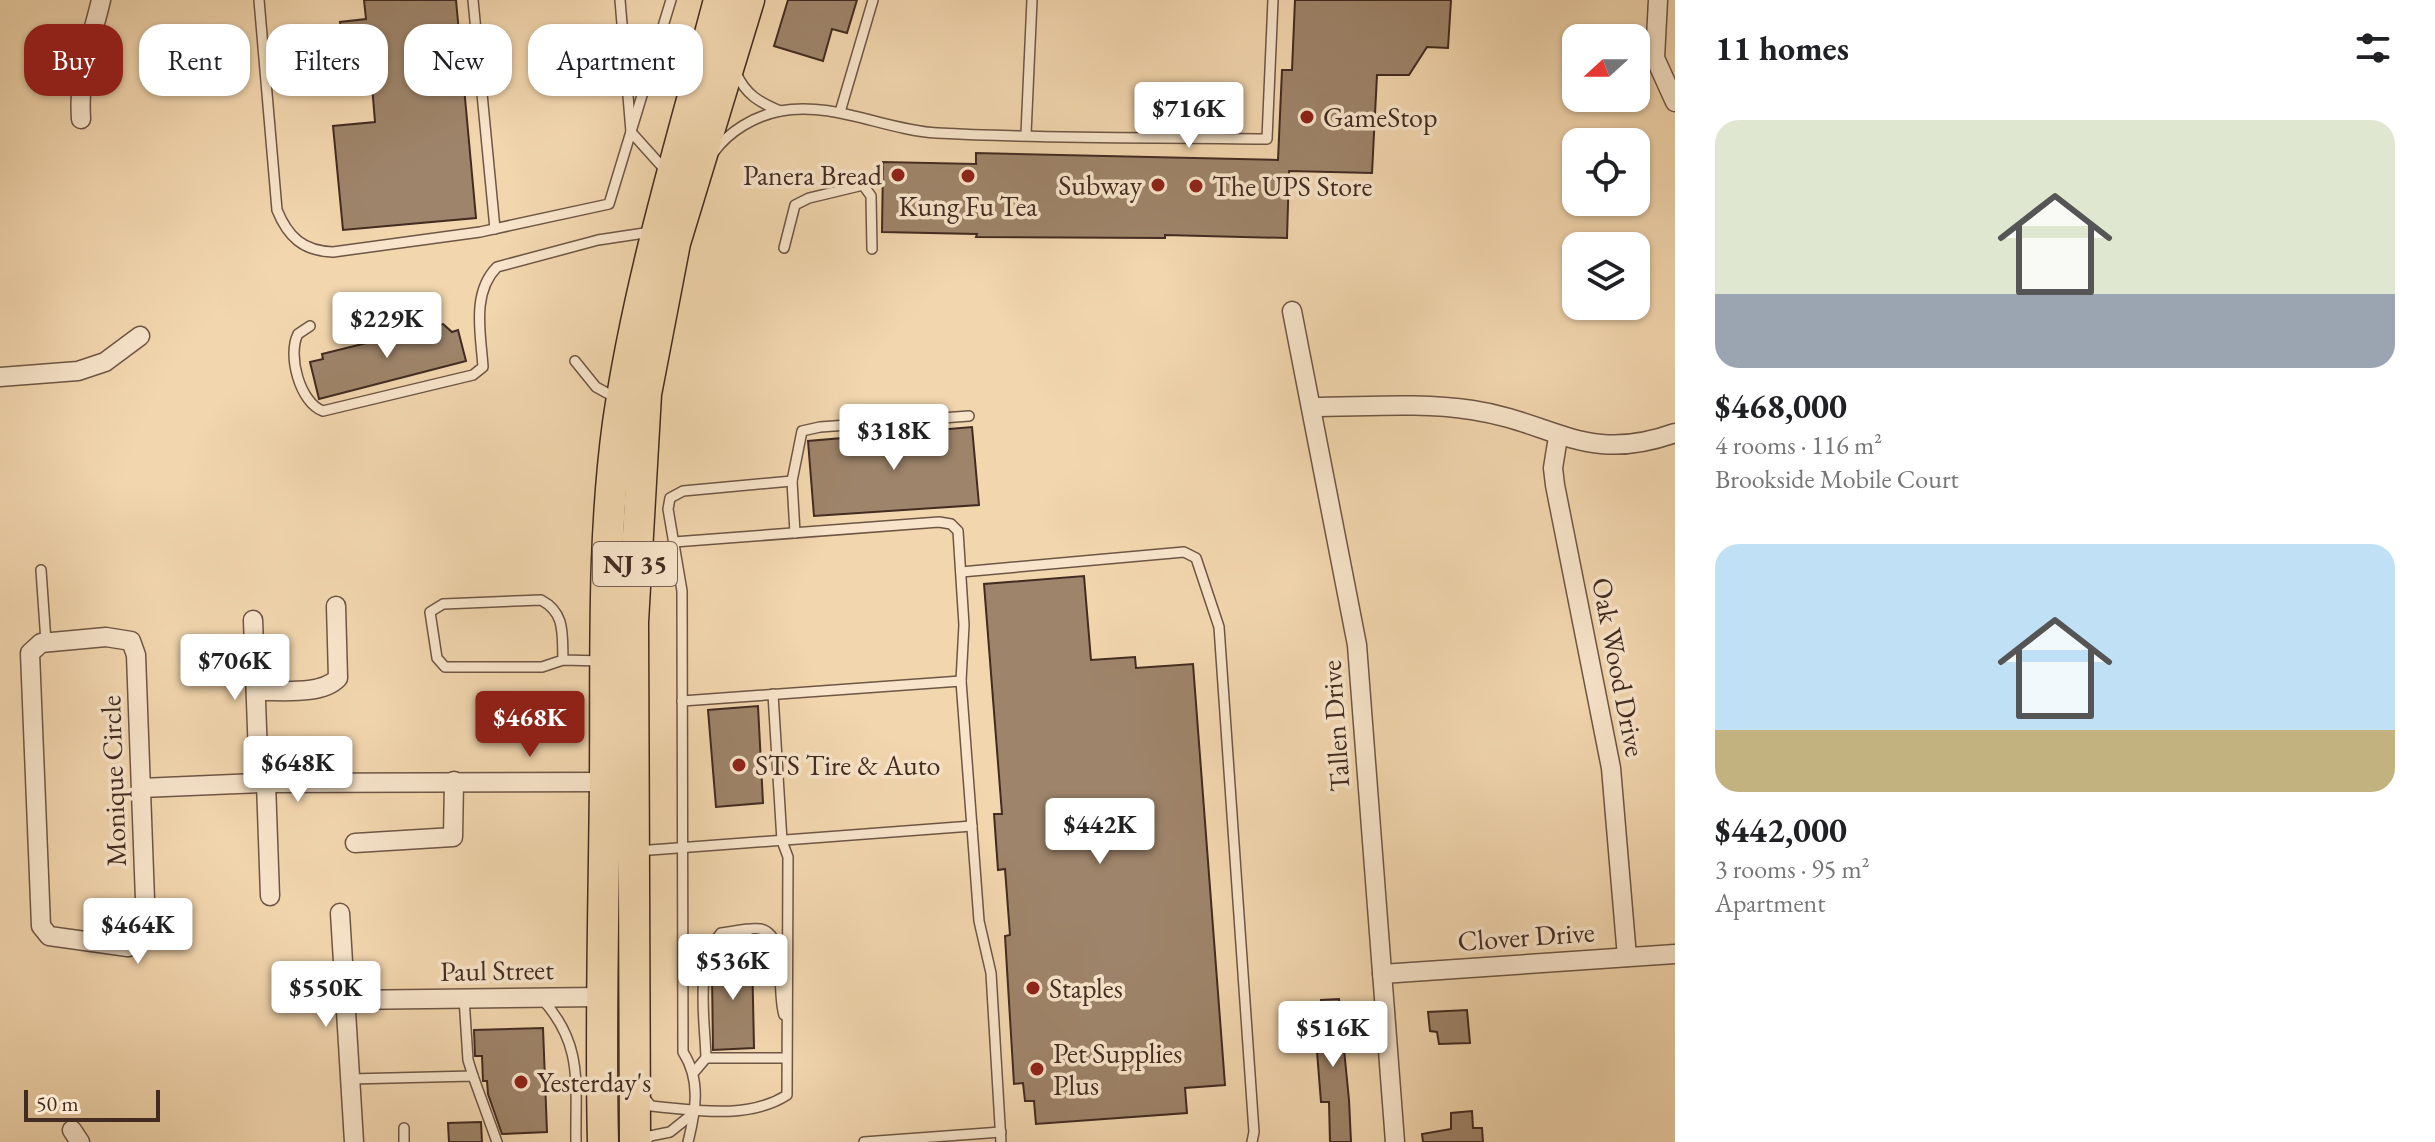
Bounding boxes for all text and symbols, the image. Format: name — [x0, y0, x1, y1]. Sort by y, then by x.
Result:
chip: Buy — [24, 24, 123, 96]
chip: Rent — [139, 24, 250, 96]
chip: Filters — [266, 24, 388, 96]
chip: New — [404, 24, 512, 96]
chip: Apartment — [528, 24, 703, 96]
north arrow — [1562, 24, 1650, 112]
map controls — [1562, 24, 1650, 320]
text: 11 homes — [1715, 26, 1849, 70]
icon: filters — [2351, 26, 2395, 70]
pin: $716K — [1133, 82, 1245, 150]
text: $716K — [1152, 91, 1226, 125]
place label: GameStop — [1323, 99, 1438, 135]
marker: GameStop — [1298, 108, 1316, 126]
button: locate — [1562, 128, 1650, 216]
place label: Panera Bread — [743, 157, 883, 193]
marker: Panera Bread — [889, 166, 907, 184]
marker: Kung Fu Tea — [959, 167, 977, 185]
place label: Subway — [1058, 167, 1143, 203]
place label: The UPS Store — [1212, 168, 1372, 204]
icon: home — [1983, 172, 2127, 316]
marker: Subway — [1149, 176, 1167, 194]
marker: The UPS Store — [1187, 177, 1205, 195]
place label: Kung Fu Tea — [899, 188, 1038, 224]
button: layers — [1562, 232, 1650, 320]
pin: $229K — [331, 292, 443, 360]
text: $229K — [350, 301, 424, 335]
text: $468,000 — [1715, 384, 1847, 428]
pin: $318K — [838, 404, 950, 472]
text: $318K — [857, 413, 931, 447]
text: 4 rooms · 116 m² — [1715, 428, 1882, 462]
text: Brookside Mobile Court — [1715, 462, 1959, 496]
road number: NJ 35 — [593, 542, 677, 586]
street label: Oak Wood Drive — [1584, 575, 1654, 760]
icon: home — [1983, 596, 2127, 740]
pin: $706K — [179, 634, 291, 702]
text: $706K — [198, 643, 272, 677]
street label: Tallen Drive — [1312, 659, 1358, 793]
pin: $468K — [474, 691, 586, 759]
street label: Monique Circle — [92, 695, 134, 867]
text: $468K — [493, 700, 567, 734]
pin: $648K — [242, 736, 354, 804]
text: $648K — [261, 745, 335, 779]
place label: STS Tire & Auto — [755, 747, 940, 783]
marker: STS Tire & Auto — [730, 756, 748, 774]
pin: $442K — [1044, 798, 1156, 866]
text: $442K — [1063, 807, 1137, 841]
text: $442,000 — [1715, 808, 1847, 852]
text: 3 rooms · 95 m² — [1715, 852, 1870, 886]
text: Apartment — [1715, 886, 1825, 920]
pin: $464K — [82, 898, 194, 966]
text: $464K — [101, 907, 175, 941]
street label: Clover Drive — [1456, 913, 1596, 959]
pin: $536K — [677, 934, 789, 1002]
text: $536K — [696, 943, 770, 977]
street label: Paul Street — [440, 951, 554, 989]
pin: $550K — [270, 961, 382, 1029]
text: $550K — [289, 970, 363, 1004]
place label: Staples — [1049, 970, 1123, 1006]
marker: Staples — [1024, 979, 1042, 997]
pin: $516K — [1277, 1001, 1389, 1069]
text: $516K — [1296, 1010, 1370, 1044]
place label: Pet Supplies Plus — [1053, 1035, 1182, 1103]
marker: Pet Supplies Plus — [1028, 1060, 1046, 1078]
place label: Yesterday's — [537, 1064, 651, 1100]
marker: Yesterday's — [512, 1073, 530, 1091]
scale bar — [24, 1086, 160, 1122]
text: 50 m — [36, 1089, 79, 1118]

